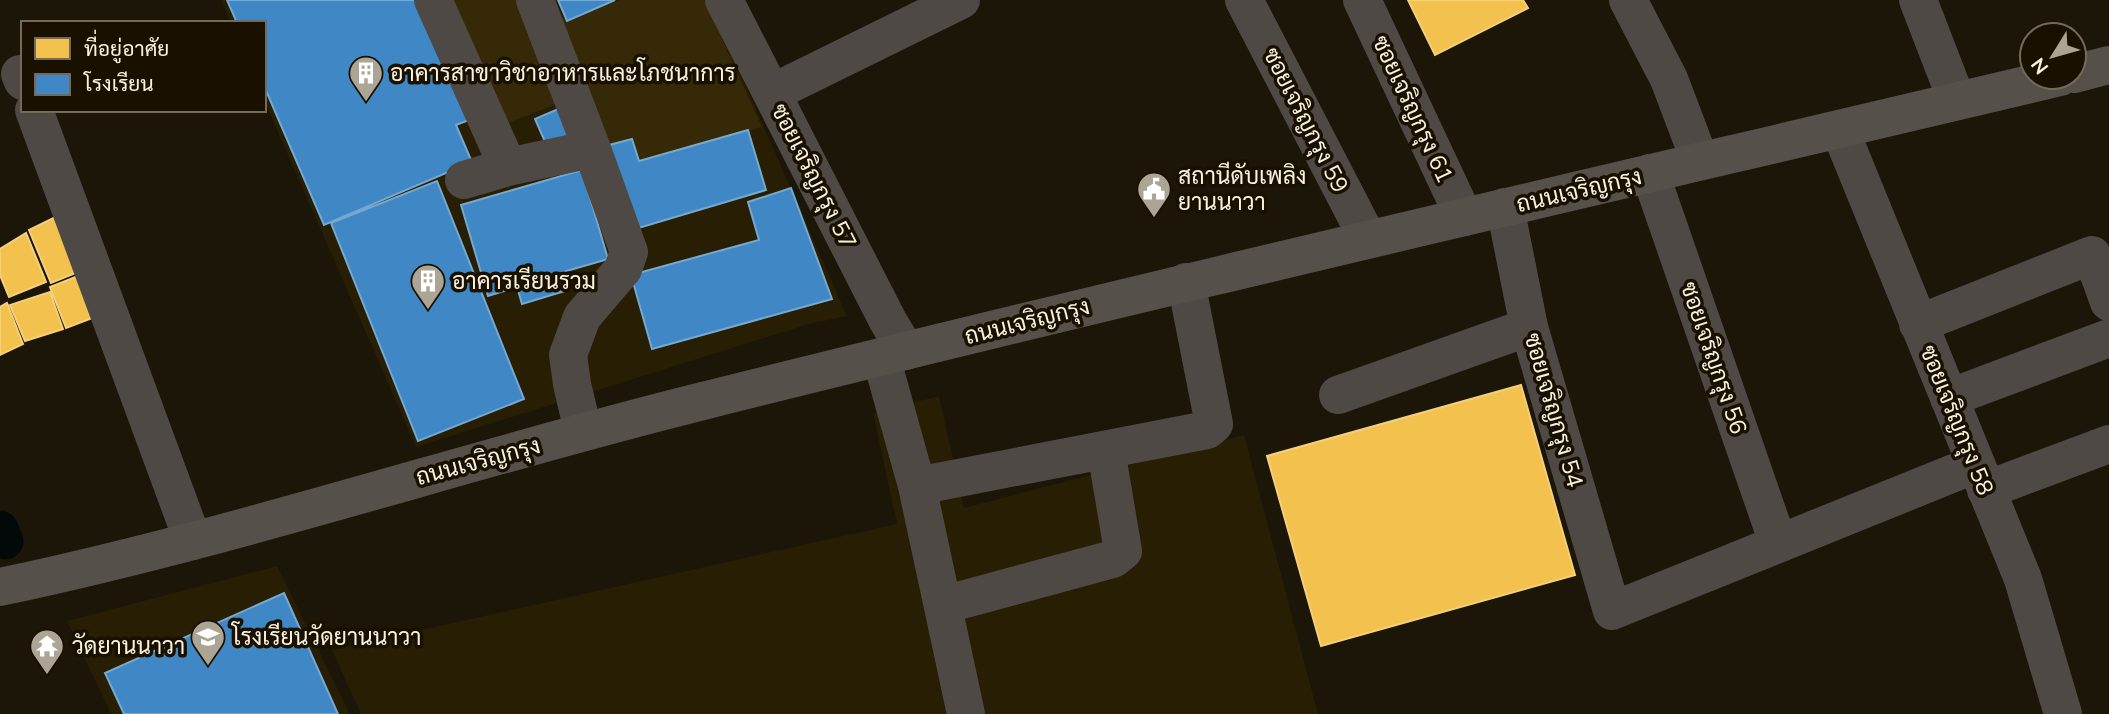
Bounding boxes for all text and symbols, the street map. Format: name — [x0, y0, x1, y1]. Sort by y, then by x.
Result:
legend — [21, 21, 266, 112]
north arrow — [2018, 21, 2088, 91]
text: ที่อยู่อาศัย — [84, 29, 169, 64]
street label: ซอยเจริญกรุง 61 — [1365, 30, 1460, 188]
street label: ซอยเจริญกรุง 59 — [1256, 42, 1356, 198]
text: N — [2026, 52, 2055, 79]
building icon: อาคารสาขาวิชาอาหารและโภชนาการ — [347, 54, 385, 103]
place label: อาคารสาขาวิชาอาหารและโภชนาการ — [390, 57, 736, 89]
text: โรงเรียน — [83, 70, 154, 98]
street label: ซอยเจริญกรุง 57 — [764, 98, 864, 254]
place label: สถานีดับเพลิง ยานนาวา — [1178, 161, 1306, 218]
street label: ถนนเจริญกรุง — [1513, 161, 1645, 220]
public building icon: สถานีดับเพลิง ยานนาวา — [1135, 170, 1173, 219]
building icon: อาคารเรียนรวม — [409, 262, 447, 311]
place label: อาคารเรียนรวม — [452, 266, 596, 297]
street label: ซอยเจริญกรุง 56 — [1673, 278, 1754, 439]
street label: ถนนเจริญกรุง — [961, 291, 1093, 352]
street label: ซอยเจริญกรุง 54 — [1517, 329, 1590, 491]
street label: ซอยเจริญกรุง 58 — [1912, 341, 2001, 500]
street label: ถนนเจริญกรุง — [412, 430, 544, 493]
school or university icon: โรงเรียนวัดยานนาวา — [189, 618, 227, 667]
place label: โรงเรียนวัดยานนาวา — [230, 621, 421, 653]
temple icon: วัดยานนาวา — [28, 627, 66, 676]
place label: วัดยานนาวา — [72, 631, 185, 662]

